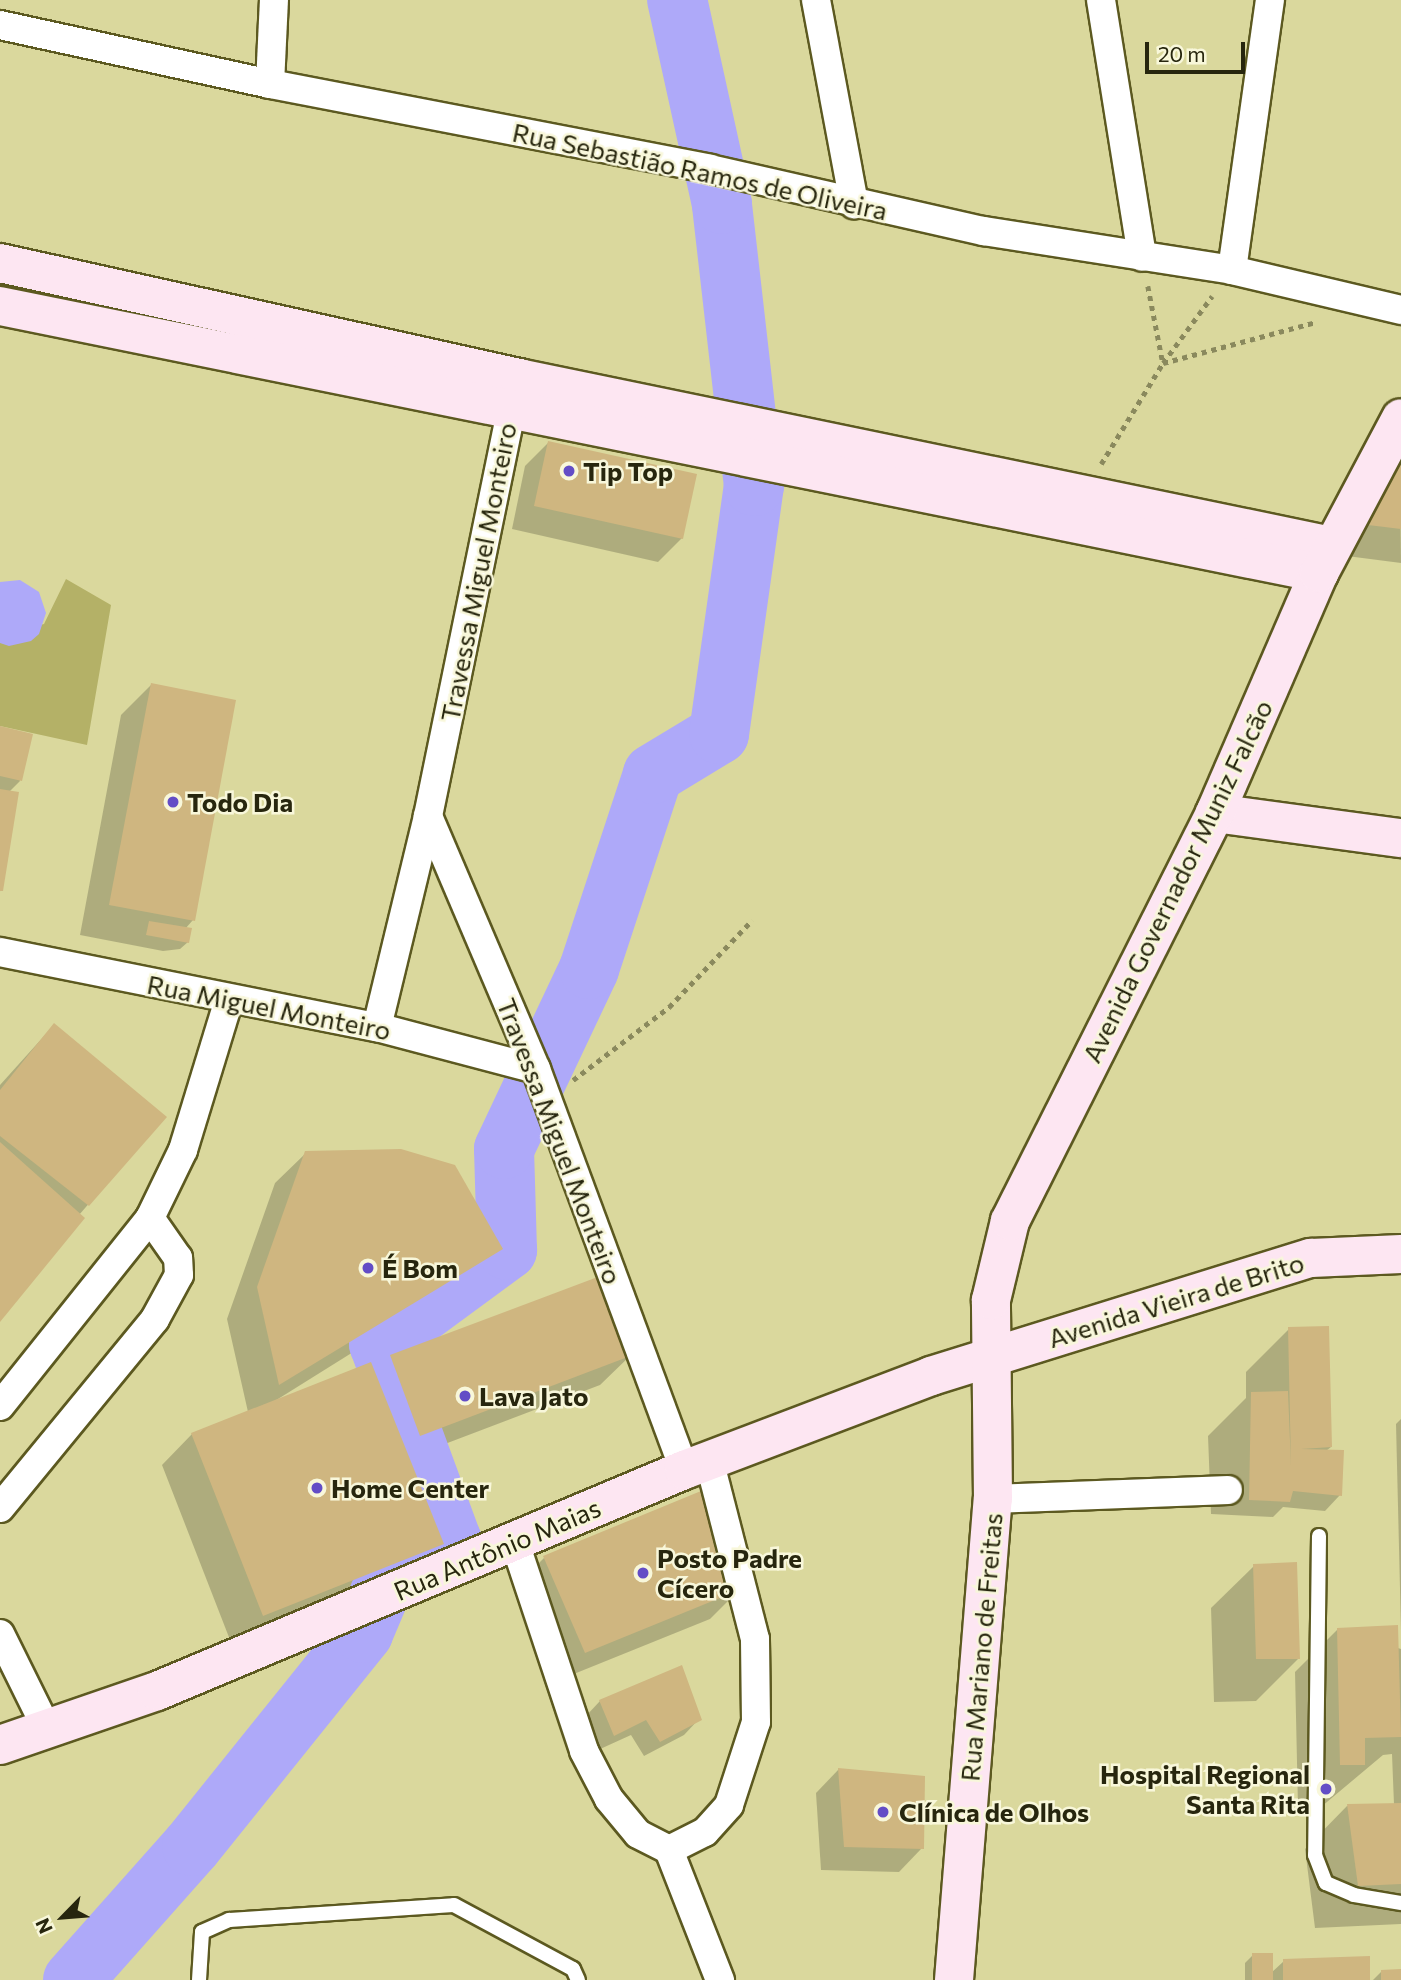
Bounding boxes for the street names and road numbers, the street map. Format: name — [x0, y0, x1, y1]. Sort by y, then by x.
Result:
street label: Rua Sebastião Ramos de Oliveira — [510, 116, 890, 226]
street label: Travessa Miguel Monteiro — [434, 420, 522, 724]
street label: Avenida Governador Muniz Falcão — [1075, 695, 1279, 1067]
street label: Rua Miguel Monteiro — [145, 968, 393, 1046]
street label: Travessa Miguel Monteiro — [491, 994, 629, 1288]
street label: Avenida Vieira de Brito — [1044, 1246, 1308, 1354]
street label: Rua Antônio Maias — [389, 1491, 605, 1607]
street label: Rua Mariano de Freitas — [954, 1511, 1008, 1783]

